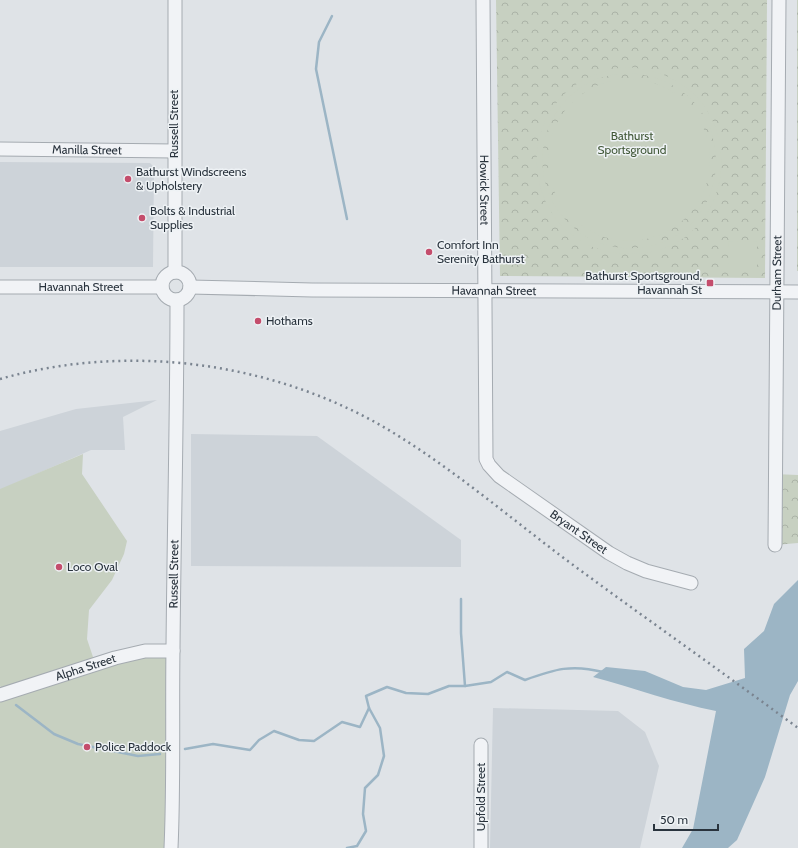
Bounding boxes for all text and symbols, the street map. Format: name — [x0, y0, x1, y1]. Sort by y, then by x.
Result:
street label: Russell Street — [166, 90, 181, 158]
park label: Bathurst Sportsground — [598, 128, 666, 157]
street label: Manilla Street — [52, 142, 122, 157]
street label: Howick Street — [477, 155, 492, 225]
place label: Bathurst Windscreens & Upholstery — [136, 164, 246, 193]
marker: Bathurst Windscreens & Upholstery — [123, 174, 133, 184]
place label: Bolts & Industrial Supplies — [150, 203, 235, 232]
marker: Bolts & Industrial Supplies — [137, 213, 147, 223]
street label: Durham Street — [769, 235, 784, 311]
place label: Comfort Inn Serenity Bathurst — [437, 237, 524, 266]
marker: Comfort Inn Serenity Bathurst — [424, 247, 434, 257]
place label: Bathurst Sportsground, Havannah St — [585, 268, 702, 297]
marker: Bathurst Sportsground, Havannah St — [705, 278, 715, 288]
street label: Havannah Street — [39, 279, 123, 294]
street label: Havannah Street — [452, 283, 536, 298]
place label: Hothams — [266, 313, 313, 328]
marker: Hothams — [253, 316, 263, 326]
street label: Bryant Street — [547, 506, 611, 557]
street label: Russell Street — [165, 540, 181, 608]
place label: Loco Oval — [67, 559, 118, 574]
marker: Loco Oval — [54, 562, 64, 572]
street label: Alpha Street — [53, 650, 118, 684]
place label: Police Paddock — [95, 739, 172, 754]
marker: Police Paddock — [82, 742, 92, 752]
street label: Upfold Street — [473, 763, 488, 831]
scale bar — [654, 806, 718, 832]
text: 50 m — [660, 812, 688, 827]

